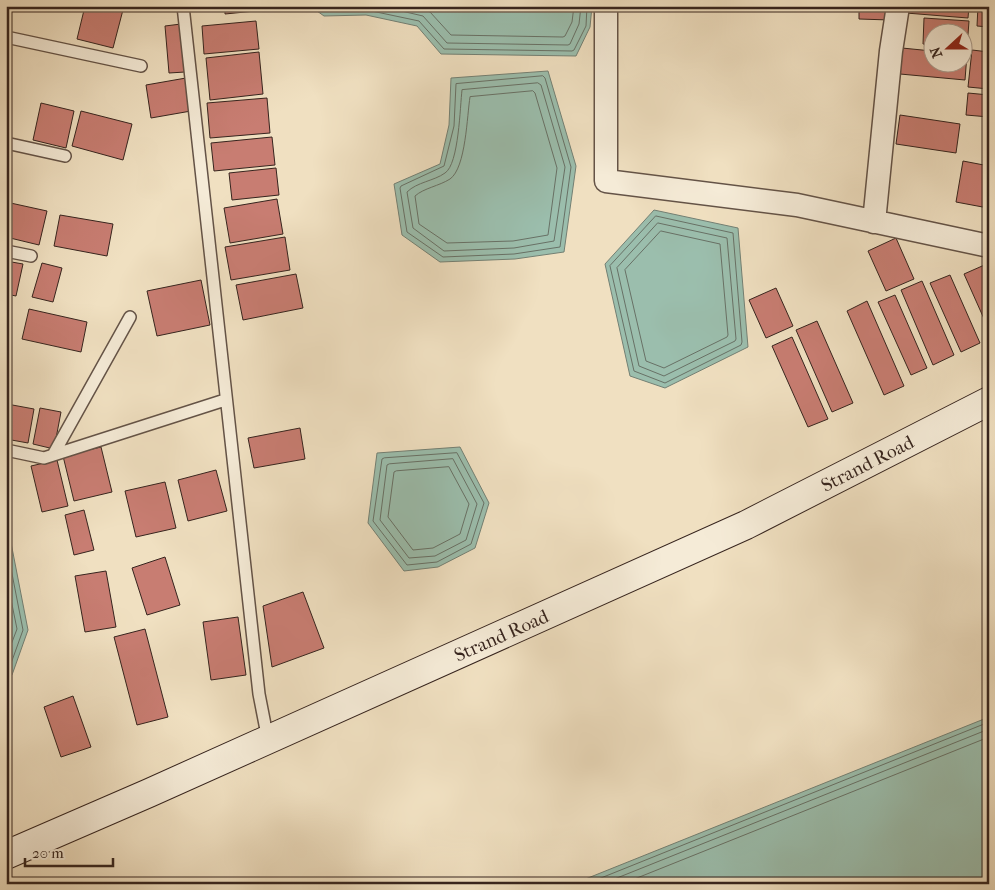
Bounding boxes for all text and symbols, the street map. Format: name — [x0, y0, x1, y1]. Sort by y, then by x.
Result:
north arrow — [922, 22, 972, 72]
text: N — [926, 44, 946, 60]
street label: Strand Road — [817, 431, 918, 497]
street label: Strand Road — [451, 605, 553, 667]
scale bar — [25, 835, 112, 867]
text: 20 m — [32, 844, 64, 862]

